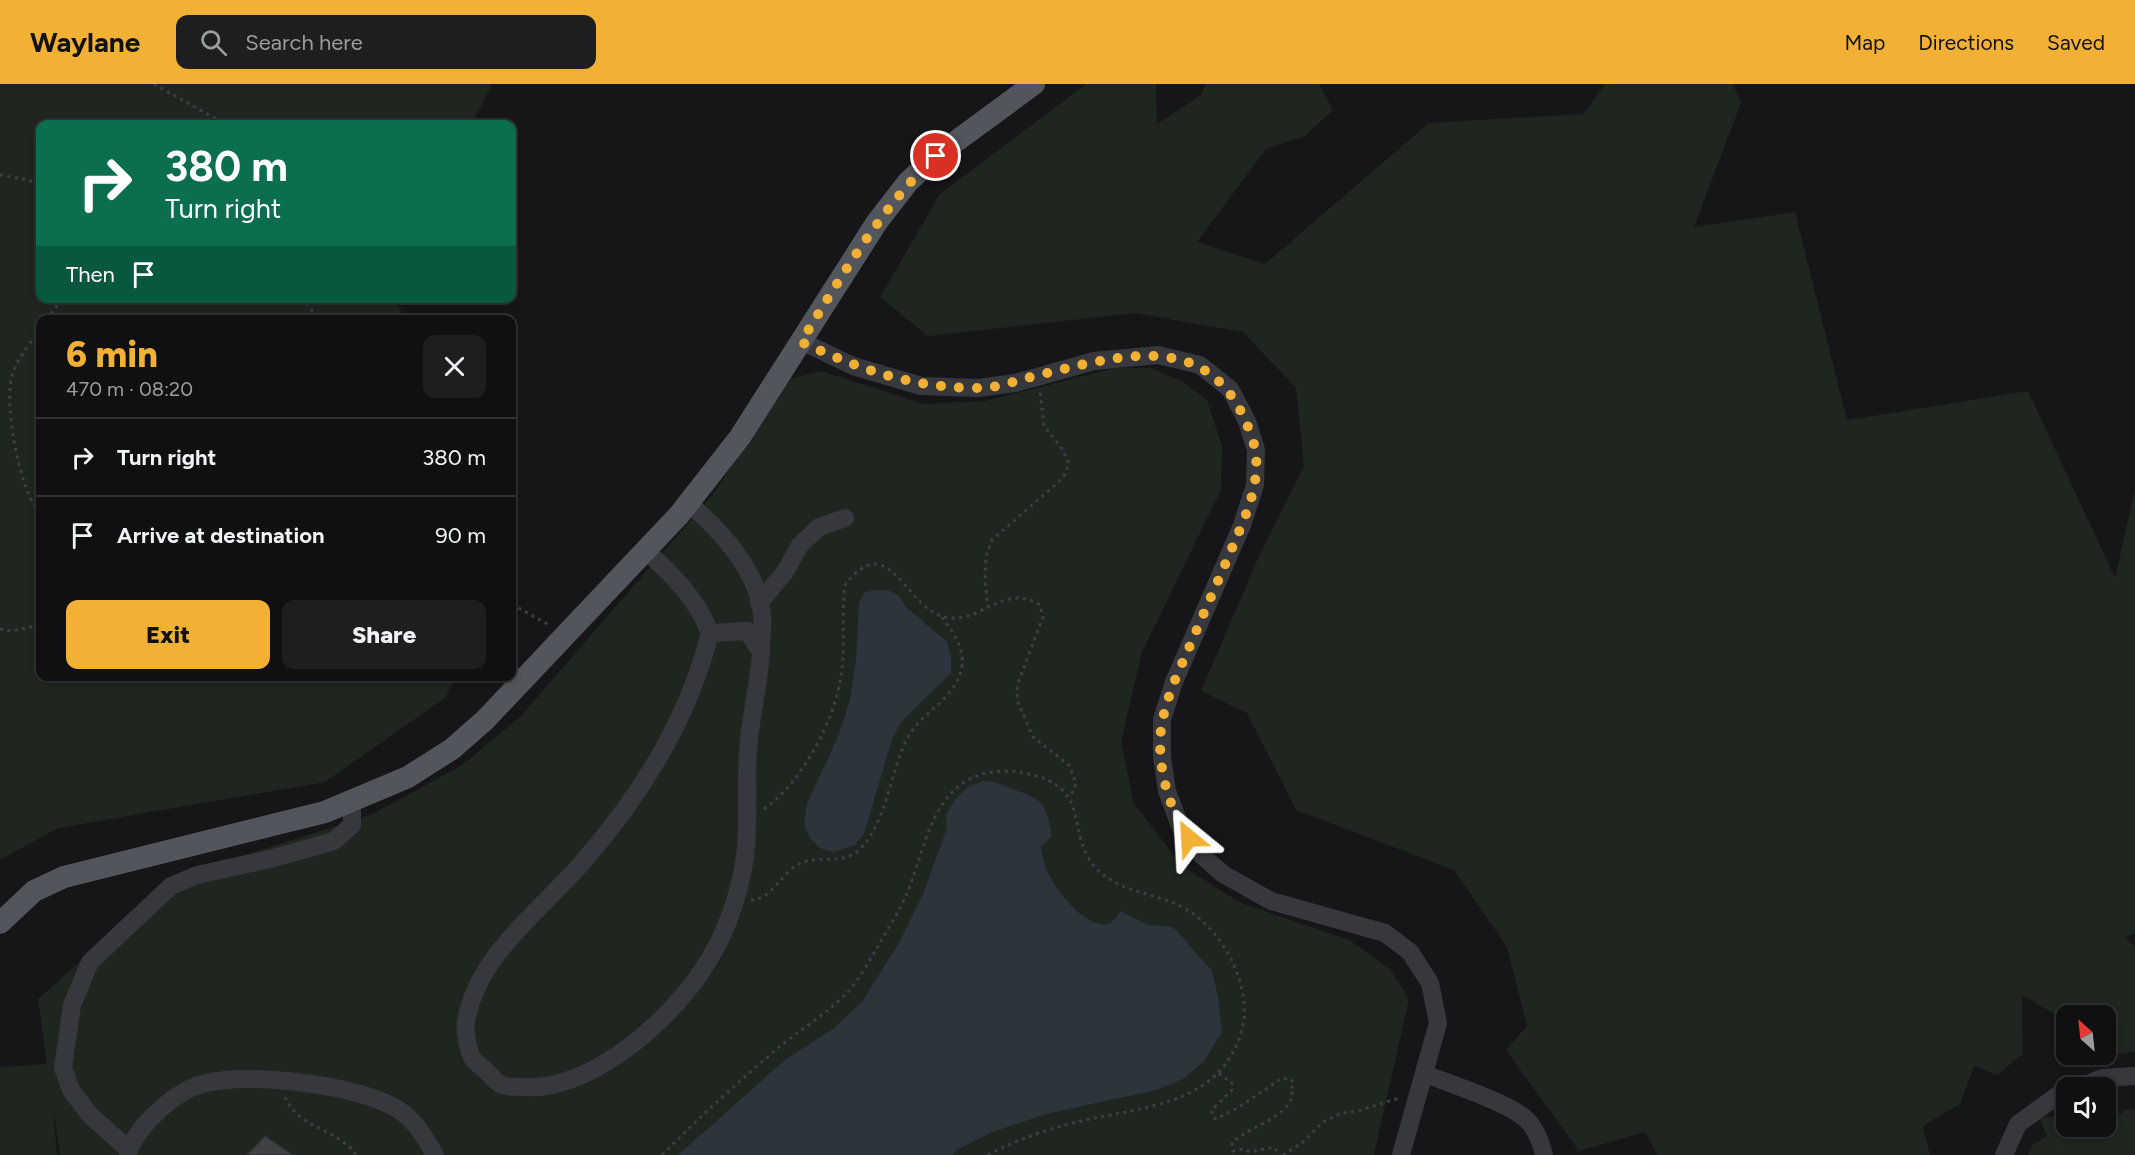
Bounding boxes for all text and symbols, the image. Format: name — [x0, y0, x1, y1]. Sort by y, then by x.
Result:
search box — [176, 15, 596, 69]
text: Waylane — [30, 25, 140, 59]
icon: search — [197, 26, 230, 59]
text: Search here — [245, 29, 363, 56]
text: Map — [1844, 30, 1885, 55]
text: Directions — [1918, 30, 2014, 55]
text: Saved — [2047, 30, 2105, 55]
pin — [910, 130, 961, 181]
icon: arrive — [919, 139, 952, 172]
text: 380 m — [165, 141, 288, 192]
icon: right — [66, 144, 144, 222]
text: Turn right — [165, 192, 281, 225]
icon: arrive — [127, 258, 160, 291]
text: Then — [66, 261, 115, 288]
text: 6 min — [66, 333, 158, 376]
button: close — [423, 335, 486, 398]
text: 470 m · 08:20 — [66, 377, 193, 401]
icon: right — [66, 441, 99, 474]
text: Turn right — [117, 444, 216, 471]
text: 380 m — [422, 444, 486, 471]
icon: arrive — [66, 519, 99, 552]
text: Arrive at destination — [117, 522, 325, 549]
text: 90 m — [435, 522, 486, 549]
button: Exit — [66, 600, 270, 669]
button: Share — [282, 600, 486, 669]
position arrow — [1157, 806, 1221, 870]
north arrow — [2056, 1005, 2116, 1065]
map controls — [2056, 1005, 2116, 1137]
button: sound — [2056, 1077, 2116, 1137]

